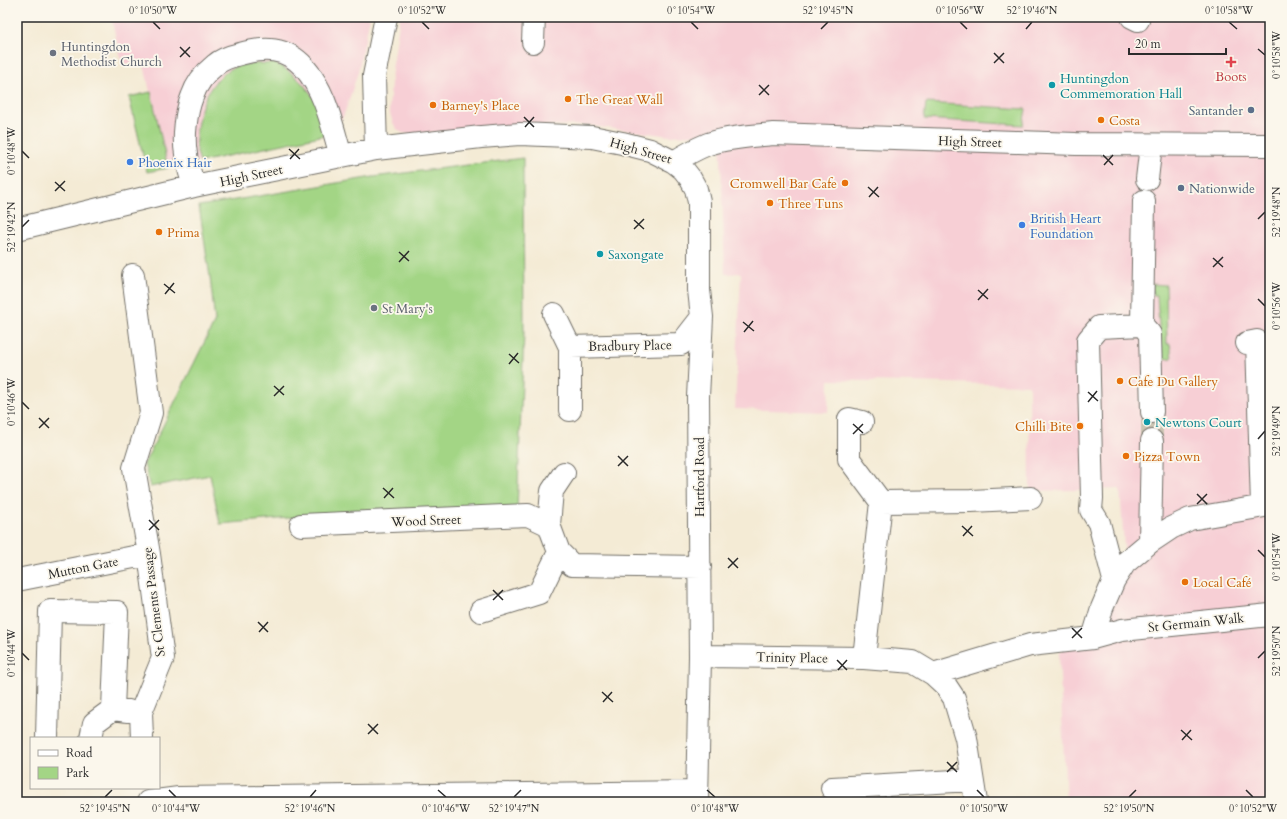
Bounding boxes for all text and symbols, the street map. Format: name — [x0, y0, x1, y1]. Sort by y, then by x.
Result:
text: 0°10'50"W — [129, 4, 178, 18]
text: 0°10'52"W — [398, 4, 447, 18]
text: 0°10'54"W — [667, 4, 716, 18]
text: 52°19'45"N — [803, 4, 854, 18]
text: 0°10'56"W — [936, 4, 985, 18]
text: 52°19'46"N — [1007, 4, 1058, 18]
text: 0°10'58"W — [1205, 4, 1254, 18]
scale bar — [1129, 30, 1226, 56]
text: 0°10'58"W — [1270, 30, 1284, 79]
text: 20 m — [1135, 36, 1162, 52]
place label: Huntingdon Methodist Church — [61, 38, 162, 71]
marker: Huntingdon Methodist Church — [48, 48, 58, 58]
marker: Boots — [1226, 57, 1236, 67]
place label: Boots — [1215, 68, 1247, 86]
place label: Huntingdon Commemoration Hall — [1060, 70, 1183, 103]
marker: Huntingdon Commemoration Hall — [1047, 80, 1057, 90]
place label: The Great Wall — [576, 91, 663, 109]
marker: The Great Wall — [563, 94, 573, 104]
place label: Barney's Place — [441, 97, 520, 115]
marker: Barney's Place — [428, 100, 438, 110]
place label: Santander — [1189, 102, 1243, 120]
marker: Santander — [1246, 105, 1256, 115]
place label: Costa — [1109, 112, 1140, 130]
marker: Costa — [1096, 115, 1106, 125]
text: 0°10'48"W — [5, 126, 19, 175]
street label: High Street — [938, 132, 1002, 152]
street label: High Street — [608, 134, 674, 168]
place label: Phoenix Hair — [138, 154, 212, 172]
marker: Phoenix Hair — [125, 157, 135, 167]
street label: High Street — [218, 161, 284, 191]
place label: Cromwell Bar Cafe — [730, 175, 837, 193]
marker: Cromwell Bar Cafe — [840, 178, 850, 188]
place label: Nationwide — [1189, 180, 1255, 198]
marker: Nationwide — [1176, 183, 1186, 193]
text: 52°19'48"N — [1270, 186, 1284, 237]
place label: Three Tuns — [778, 195, 843, 213]
marker: Three Tuns — [765, 198, 775, 208]
text: 52°19'42"N — [5, 201, 19, 252]
place label: British Heart Foundation — [1030, 210, 1101, 243]
marker: British Heart Foundation — [1017, 220, 1027, 230]
place label: Prima — [167, 224, 200, 242]
marker: Prima — [154, 227, 164, 237]
place label: Saxongate — [608, 246, 664, 264]
marker: Saxongate — [595, 249, 605, 259]
text: 0°10'56"W — [1270, 281, 1284, 330]
place label: St Mary's — [382, 300, 433, 318]
marker: St Mary's — [369, 303, 379, 313]
street label: Bradbury Place — [588, 336, 672, 356]
place label: Cafe Du Gallery — [1128, 373, 1218, 391]
marker: Cafe Du Gallery — [1115, 376, 1125, 386]
text: 0°10'46"W — [5, 377, 19, 426]
text: 52°19'49"N — [1270, 405, 1284, 456]
place label: Newtons Court — [1155, 414, 1242, 432]
marker: Newtons Court — [1142, 417, 1152, 427]
place label: Chilli Bite — [1015, 418, 1072, 436]
marker: Chilli Bite — [1075, 421, 1085, 431]
street label: Hartford Road — [691, 437, 709, 517]
place label: Pizza Town — [1134, 448, 1201, 466]
marker: Pizza Town — [1121, 451, 1131, 461]
street label: Wood Street — [390, 511, 461, 531]
text: 0°10'54"W — [1270, 532, 1284, 581]
street label: St Clements Passage — [138, 546, 170, 658]
street label: Mutton Gate — [46, 552, 120, 584]
place label: Local Café — [1193, 574, 1252, 592]
marker: Local Café — [1180, 577, 1190, 587]
street label: St Germain Walk — [1147, 609, 1245, 637]
text: 52°19'50"N — [1270, 625, 1284, 676]
text: 0°10'44"W — [5, 628, 19, 677]
street label: Trinity Place — [756, 648, 828, 668]
legend — [30, 737, 160, 789]
text: Road — [66, 745, 93, 761]
text: Park — [66, 765, 90, 781]
text: 52°19'45"N — [80, 802, 131, 816]
text: 0°10'44"W — [152, 802, 201, 816]
text: 52°19'46"N — [285, 802, 336, 816]
text: 0°10'46"W — [422, 802, 471, 816]
text: 52°19'47"N — [489, 802, 540, 816]
text: 0°10'48"W — [691, 802, 740, 816]
text: 0°10'50"W — [960, 802, 1009, 816]
text: 52°19'50"N — [1104, 802, 1155, 816]
text: 0°10'52"W — [1229, 802, 1278, 816]

